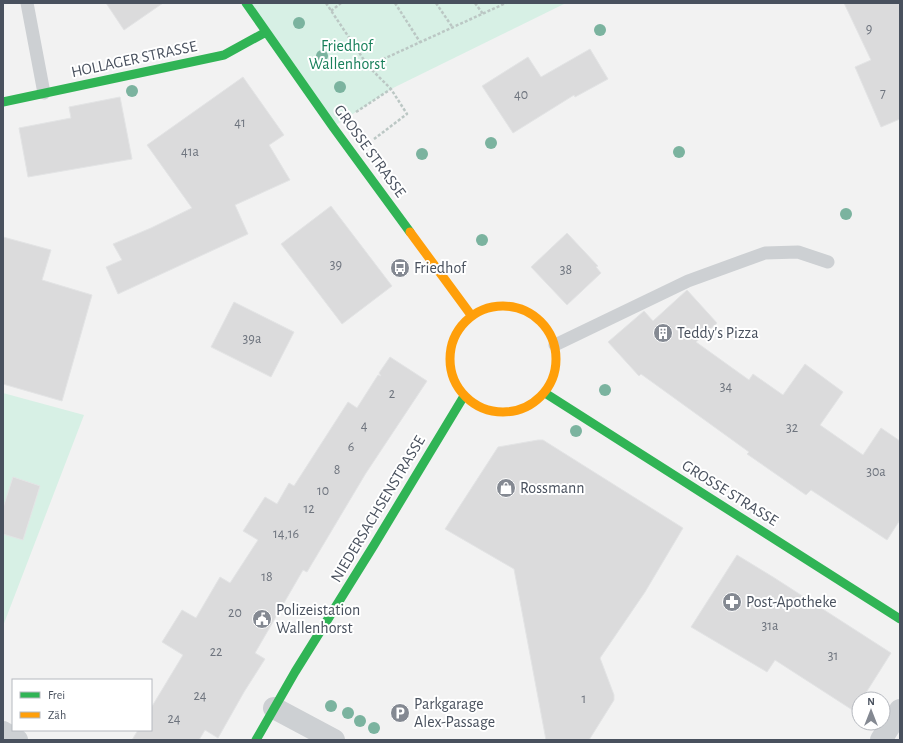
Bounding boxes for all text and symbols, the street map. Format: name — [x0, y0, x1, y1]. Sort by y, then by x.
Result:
house number: 9 — [866, 22, 872, 36]
street label: HOLLAGER STRASSE — [70, 38, 199, 80]
park label: Friedhof Wallenhorst — [309, 38, 385, 72]
house number: 7 — [880, 86, 886, 100]
house number: 40 — [514, 88, 528, 102]
street label: GROSSE STRASSE — [331, 102, 409, 200]
house number: 41 — [234, 116, 246, 130]
house number: 41a — [181, 145, 200, 159]
bus stop icon: Friedhof — [389, 257, 411, 279]
house number: 39 — [330, 258, 342, 272]
place label: Friedhof — [414, 260, 467, 276]
house number: 38 — [560, 263, 572, 277]
building icon: Teddy's Pizza — [652, 322, 674, 344]
place label: Teddy's Pizza — [677, 325, 759, 342]
house number: 39a — [243, 332, 262, 346]
house number: 34 — [720, 380, 733, 394]
house number: 2 — [389, 387, 395, 401]
house number: 4 — [361, 419, 368, 433]
house number: 32 — [786, 421, 798, 435]
street label: NIEDERSACHSENSTRASSE — [328, 433, 428, 585]
house number: 6 — [348, 440, 354, 454]
street label: GROSSE STRASSE — [679, 457, 781, 529]
house number: 8 — [334, 463, 340, 477]
house number: 30a — [866, 465, 886, 479]
shop icon: Rossmann — [495, 477, 517, 499]
place label: Rossmann — [520, 480, 584, 496]
house number: 10 — [317, 484, 329, 498]
house number: 12 — [303, 502, 315, 516]
house number: 14,16 — [273, 527, 299, 541]
house number: 18 — [261, 570, 273, 584]
pharmacy icon: Post-Apotheke — [721, 591, 743, 613]
place label: Post-Apotheke — [746, 594, 837, 610]
place label: Polizeistation Wallenhorst — [276, 602, 360, 636]
house number: 20 — [228, 606, 242, 620]
public building icon: Polizeistation Wallenhorst — [251, 608, 273, 630]
house number: 31a — [761, 619, 779, 633]
house number: 22 — [210, 645, 222, 659]
house number: 31 — [828, 649, 838, 663]
legend — [12, 679, 152, 731]
text: Frei — [48, 689, 65, 701]
house number: 24 — [193, 689, 207, 703]
north arrow — [851, 691, 891, 731]
house number: 1 — [582, 692, 586, 706]
place label: Parkgarage Alex-Passage — [414, 696, 495, 730]
text: N — [867, 696, 875, 707]
parking icon: Parkgarage Alex-Passage — [389, 702, 411, 724]
text: Zäh — [48, 709, 66, 721]
house number: 24 — [167, 712, 181, 726]

